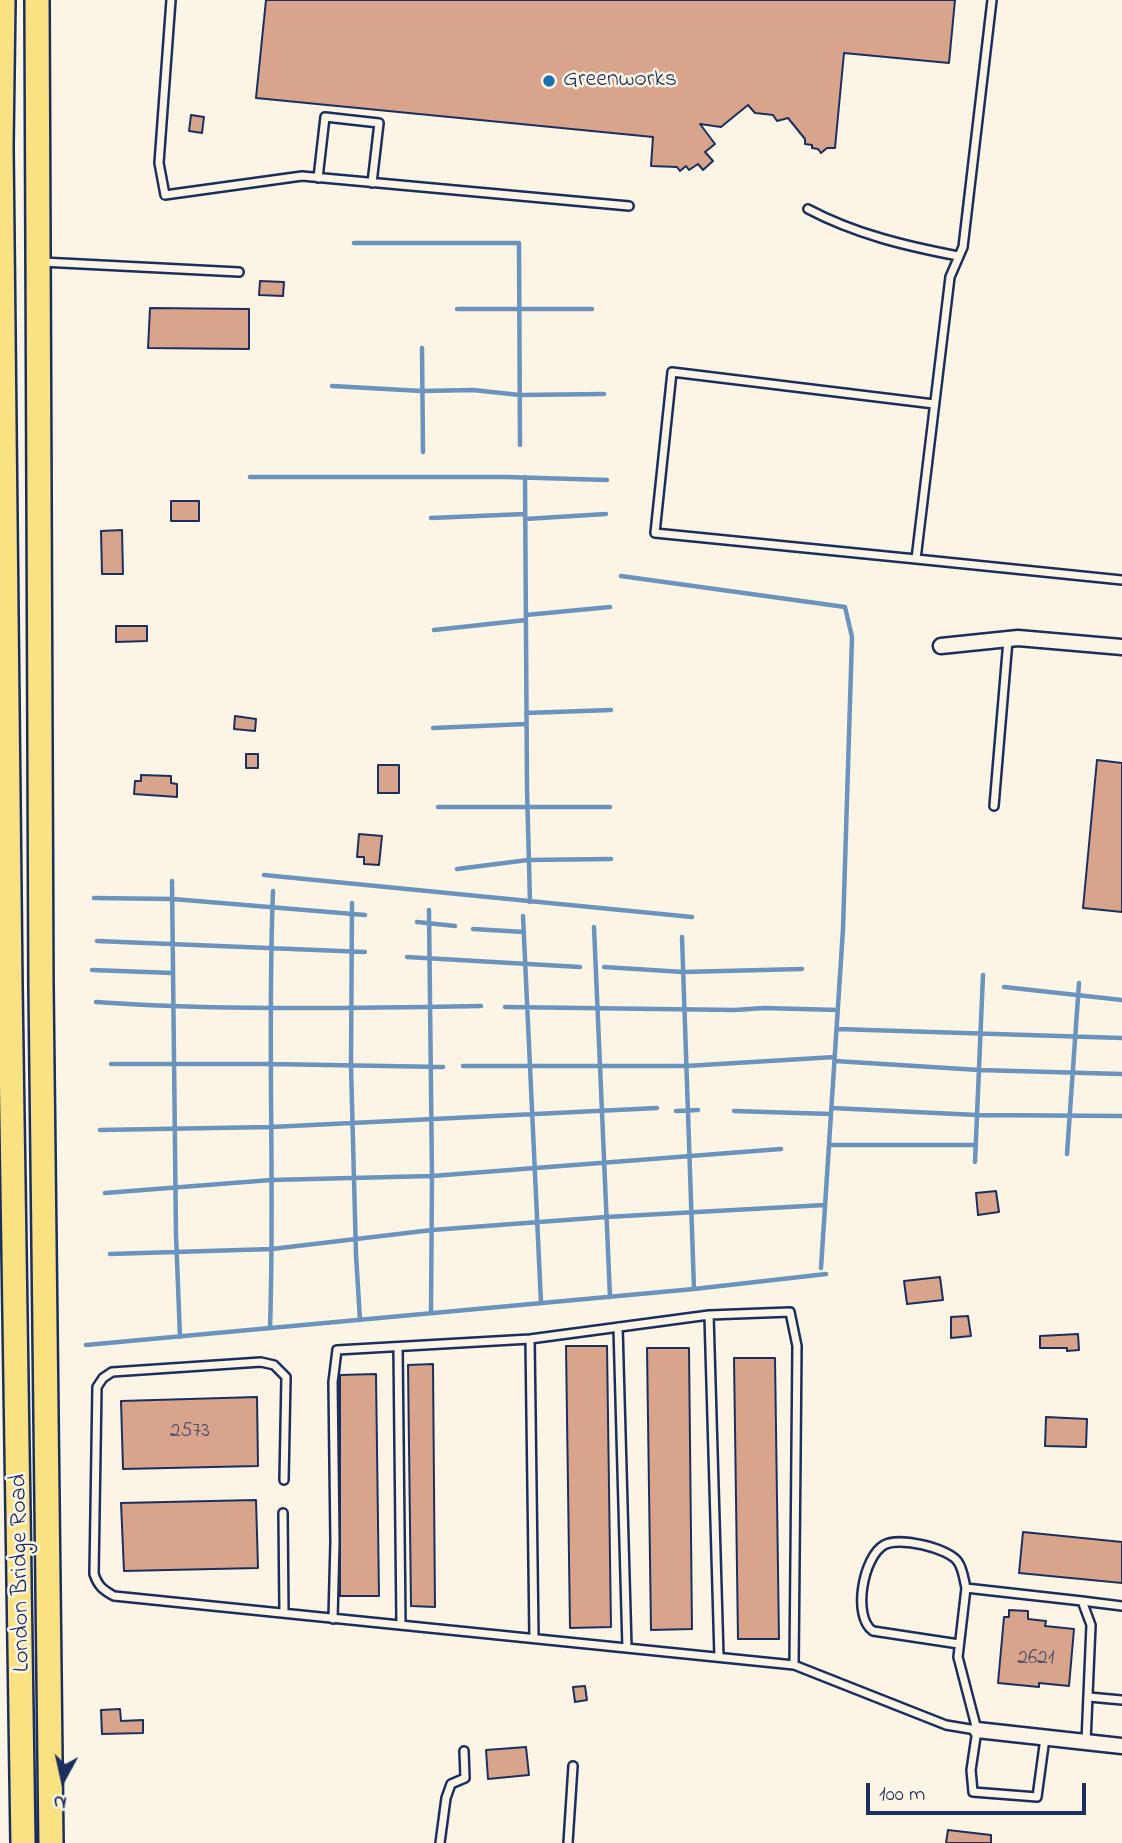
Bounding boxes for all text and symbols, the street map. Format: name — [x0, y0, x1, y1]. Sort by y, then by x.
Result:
place label: Greenworks — [563, 67, 677, 95]
marker: Greenworks — [541, 73, 557, 89]
house number: 2573 — [170, 1420, 210, 1446]
street label: London Bridge Road — [6, 1474, 38, 1672]
house number: 2621 — [1018, 1647, 1054, 1673]
north arrow — [28, 1745, 98, 1815]
scale bar — [870, 1770, 1090, 1814]
text: 100 m — [879, 1780, 925, 1810]
text: N — [52, 1787, 68, 1816]

